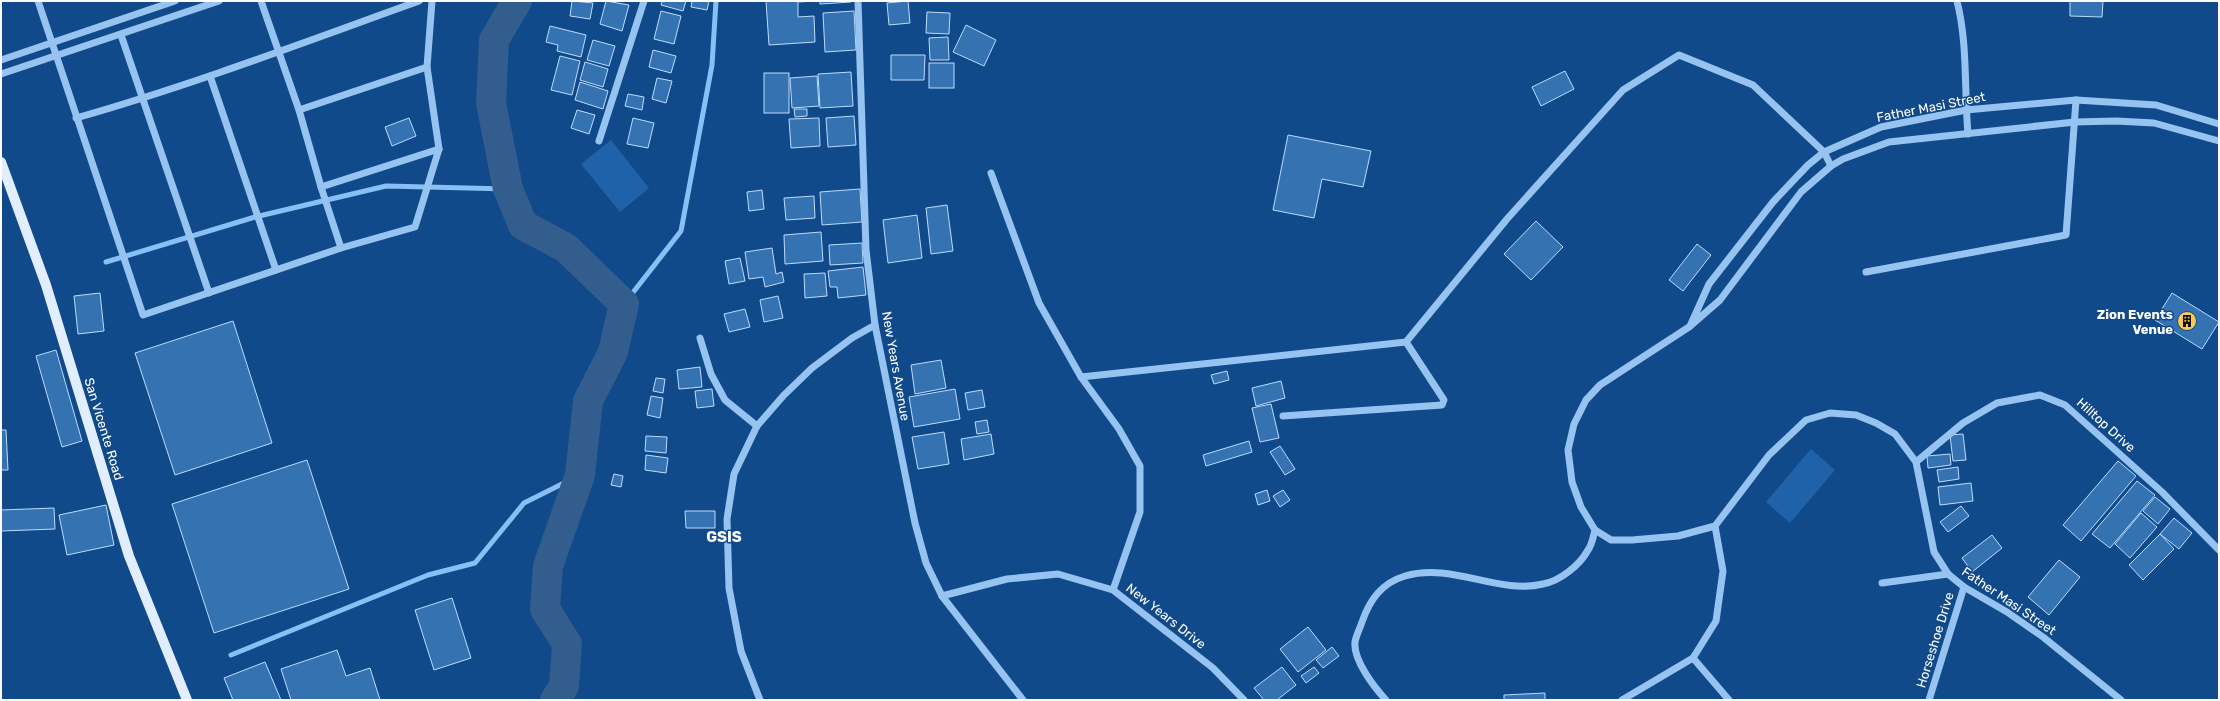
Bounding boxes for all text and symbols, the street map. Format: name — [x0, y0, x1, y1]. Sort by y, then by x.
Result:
street label: Father Masi Street — [1875, 89, 1987, 125]
place label: Zion Events Venue — [2097, 307, 2173, 337]
street label: New Years Avenue — [879, 310, 913, 422]
building icon: Zion Events Venue — [2176, 310, 2198, 332]
street label: San Vicente Road — [81, 376, 127, 482]
street label: Hilltop Drive — [2074, 395, 2138, 455]
district label: GSIS — [706, 528, 742, 546]
street label: Father Masi Street — [1959, 564, 2059, 638]
street label: New Years Drive — [1123, 580, 1209, 652]
street label: Horseshoe Drive — [1913, 590, 1957, 690]

